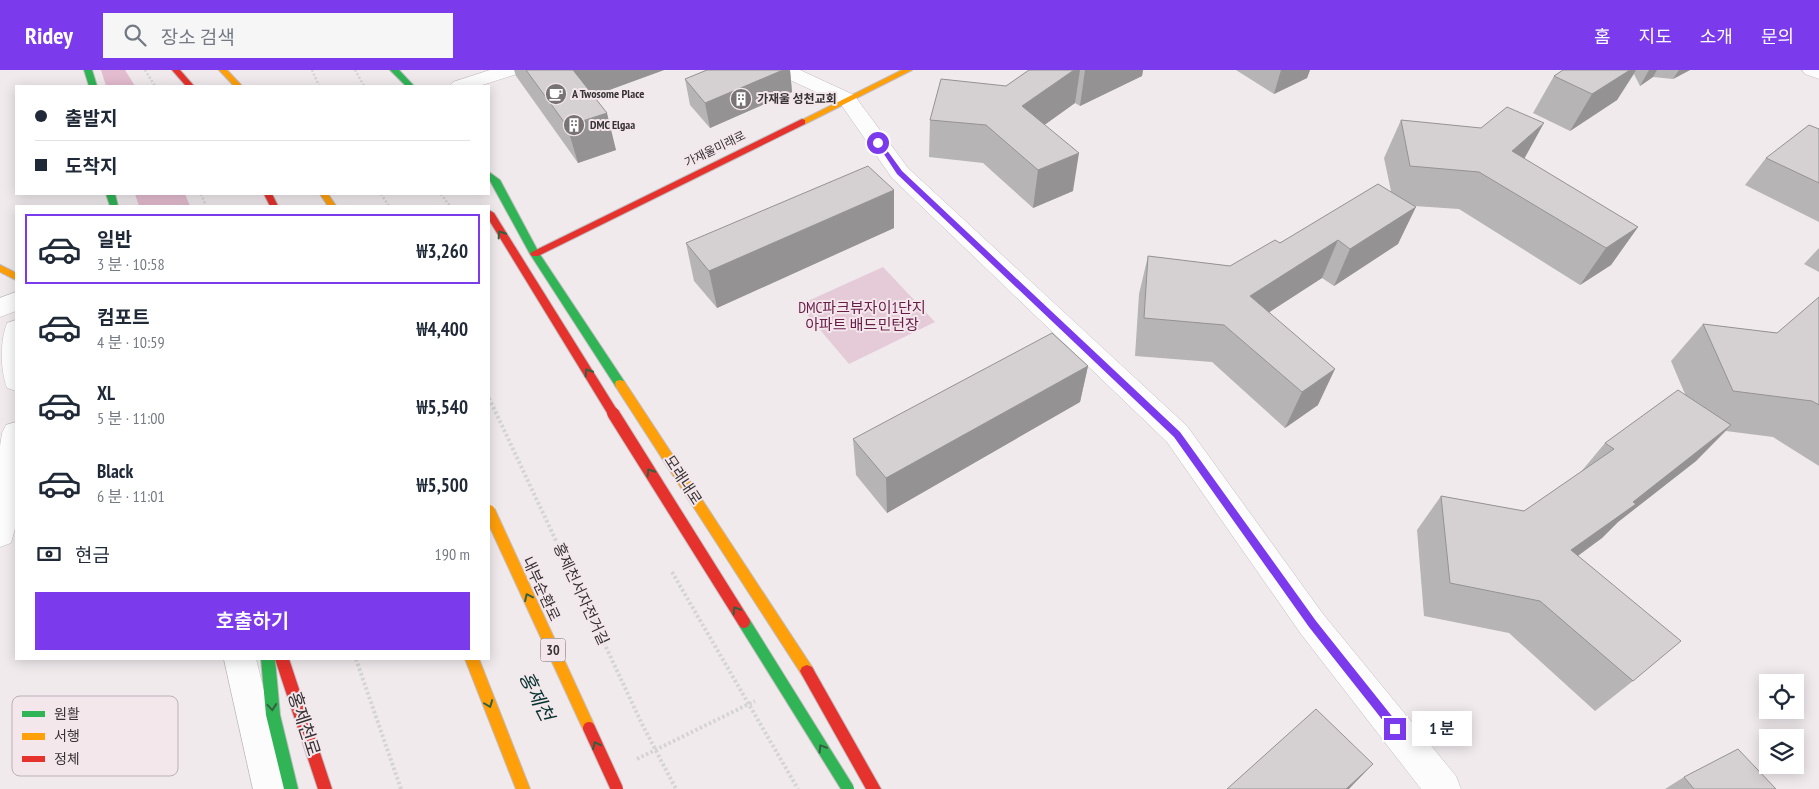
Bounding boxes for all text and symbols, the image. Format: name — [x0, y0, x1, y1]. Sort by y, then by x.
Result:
search box — [103, 13, 453, 58]
text: Ridey — [25, 20, 73, 51]
icon: search — [121, 21, 149, 49]
text: 장소 검색 — [161, 25, 235, 49]
text: 홈 — [1594, 25, 1611, 48]
text: 지도 — [1639, 25, 1672, 48]
text: 소개 — [1700, 25, 1733, 48]
text: 문의 — [1761, 25, 1794, 48]
cafe icon: A Twosome Place — [544, 82, 568, 106]
place label: A Twosome Place — [571, 86, 644, 101]
building icon: 가재울 성천교회 — [729, 87, 753, 111]
place label: 가재울 성천교회 — [757, 91, 837, 106]
text: 출발지 — [65, 106, 117, 130]
building icon: DMC Elgaa — [562, 113, 586, 137]
place label: DMC Elgaa — [590, 117, 635, 132]
street label: 가재울미래로 — [682, 127, 748, 170]
route start — [867, 132, 889, 154]
text: 도착지 — [65, 154, 117, 178]
icon: car — [37, 227, 82, 272]
text: 일반 — [97, 227, 132, 251]
one-way arrow — [498, 231, 508, 240]
text: ₩3,260 — [417, 239, 468, 263]
text: 3 분 · 10:58 — [97, 254, 165, 274]
park label: DMC파크뷰자이1단지 아파트 배드민턴장 — [798, 298, 926, 334]
icon: car — [37, 305, 82, 350]
text: 컴포트 — [97, 305, 149, 329]
text: ₩4,400 — [417, 317, 468, 341]
text: 4 분 · 10:59 — [97, 332, 165, 352]
one-way arrow — [584, 368, 594, 377]
text: XL — [97, 381, 115, 405]
icon: car — [37, 383, 82, 428]
text: ₩5,540 — [417, 395, 468, 419]
text: 5 분 · 11:00 — [97, 408, 165, 428]
street label: 모래내로 — [660, 451, 706, 508]
text: Black — [97, 459, 133, 483]
icon: car — [37, 461, 82, 506]
one-way arrow — [647, 468, 656, 478]
text: ₩5,500 — [417, 473, 468, 497]
text: 6 분 · 11:01 — [97, 486, 165, 506]
icon: cash — [35, 540, 63, 568]
street label: 홍제천서자전거길 — [550, 540, 613, 648]
text: 현금 — [75, 543, 110, 567]
text: 190 m — [435, 544, 470, 564]
street label: 내부순환로 — [518, 553, 565, 624]
button: 호출하기 — [35, 592, 470, 650]
one-way arrow — [524, 593, 535, 602]
one-way arrow — [733, 606, 742, 615]
road number: 30 — [540, 638, 566, 662]
water label: 홍제천 — [514, 667, 560, 726]
map controls — [1759, 674, 1804, 774]
button: locate — [1759, 674, 1804, 719]
street label: 홍제천로 — [283, 689, 326, 759]
legend — [12, 696, 178, 776]
one-way arrow — [483, 699, 494, 708]
one-way arrow — [266, 704, 277, 712]
text: 원활 — [54, 705, 80, 723]
callout: 1 분 — [1412, 712, 1472, 746]
route end — [1384, 718, 1406, 740]
text: 1 분 — [1429, 718, 1455, 738]
text: 서행 — [54, 727, 80, 745]
button: layers — [1759, 729, 1804, 774]
one-way arrow — [592, 741, 603, 750]
one-way arrow — [819, 744, 828, 753]
text: 정체 — [54, 750, 80, 768]

